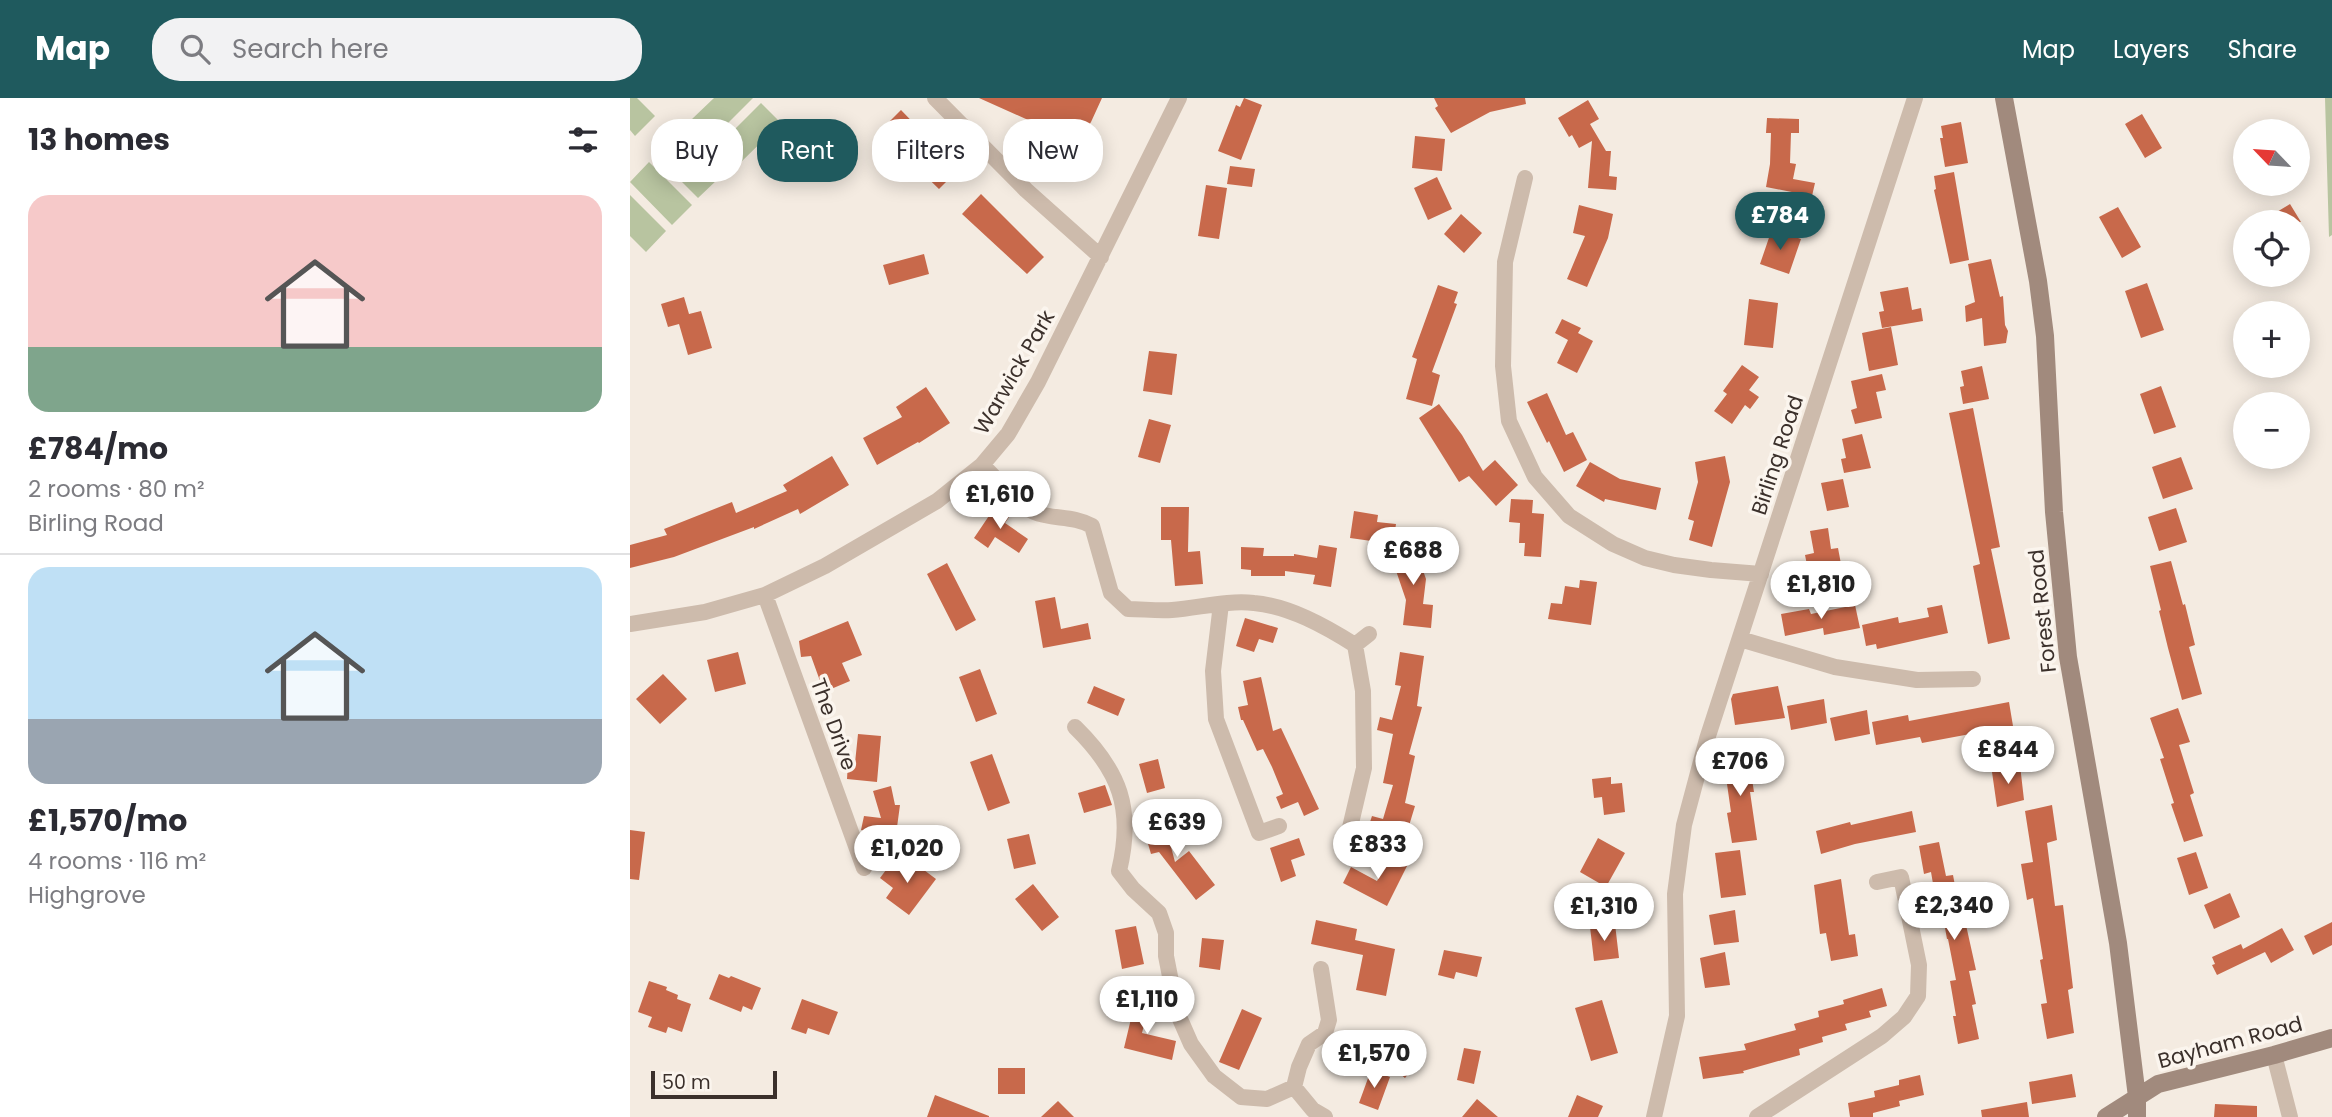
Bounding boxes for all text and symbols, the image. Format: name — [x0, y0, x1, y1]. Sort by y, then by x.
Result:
search box — [152, 18, 642, 81]
text: Map — [35, 25, 110, 72]
icon: search — [176, 30, 214, 68]
text: Search here — [232, 31, 389, 67]
text: Map — [2022, 33, 2075, 66]
text: Layers — [2113, 33, 2189, 66]
text: Share — [2227, 33, 2297, 66]
text: 13 homes — [28, 118, 170, 161]
chip: Buy — [651, 119, 743, 182]
chip: Rent — [757, 119, 858, 182]
chip: Filters — [872, 119, 989, 182]
chip: New — [1003, 119, 1103, 182]
north arrow — [2233, 119, 2310, 196]
map controls — [2233, 119, 2310, 469]
icon: filters — [564, 121, 602, 159]
pin: £784 — [1739, 192, 1821, 252]
text: £784 — [1751, 199, 1809, 231]
button: locate — [2233, 210, 2310, 287]
icon: home — [252, 241, 378, 367]
button: + — [2233, 301, 2310, 378]
street label: Warwick Park — [967, 304, 1061, 439]
street label: Birling Road — [1744, 392, 1810, 518]
button: − — [2233, 392, 2310, 469]
text: £784/mo — [28, 427, 168, 470]
pin: £1,610 — [943, 472, 1057, 531]
text: 2 rooms · 80 m² — [28, 473, 205, 505]
text: £1,610 — [966, 478, 1034, 510]
text: Birling Road — [28, 507, 164, 539]
pin: £688 — [1372, 528, 1454, 587]
text: £688 — [1383, 534, 1443, 566]
street label: Forest Road — [2021, 548, 2063, 674]
pin: £1,810 — [1764, 561, 1878, 621]
text: £1,810 — [1786, 568, 1856, 600]
icon: home — [252, 613, 378, 739]
street label: The Drive — [804, 674, 864, 774]
pin: £844 — [1967, 726, 2049, 786]
text: £844 — [1977, 733, 2039, 765]
pin: £706 — [1699, 738, 1781, 798]
text: £706 — [1711, 745, 1769, 777]
text: £1,570/mo — [28, 799, 187, 842]
pin: £639 — [1136, 800, 1218, 859]
text: £639 — [1148, 806, 1206, 838]
pin: £833 — [1337, 822, 1419, 881]
pin: £1,020 — [850, 826, 964, 885]
text: £833 — [1349, 828, 1407, 860]
text: £1,020 — [870, 832, 944, 864]
text: 4 rooms · 116 m² — [28, 845, 206, 877]
text: Highgrove — [28, 879, 146, 911]
pin: £2,340 — [1897, 882, 2011, 942]
pin: £1,310 — [1547, 884, 1661, 943]
text: £2,340 — [1914, 889, 1994, 921]
text: £1,310 — [1570, 890, 1638, 922]
pin: £1,110 — [1090, 976, 1204, 1036]
text: £1,110 — [1116, 983, 1178, 1015]
street label: Bayham Road — [2155, 1009, 2305, 1075]
pin: £1,570 — [1317, 1030, 1431, 1090]
text: £1,570 — [1338, 1037, 1410, 1069]
scale bar — [651, 1068, 777, 1100]
text: 50 m — [662, 1069, 711, 1096]

